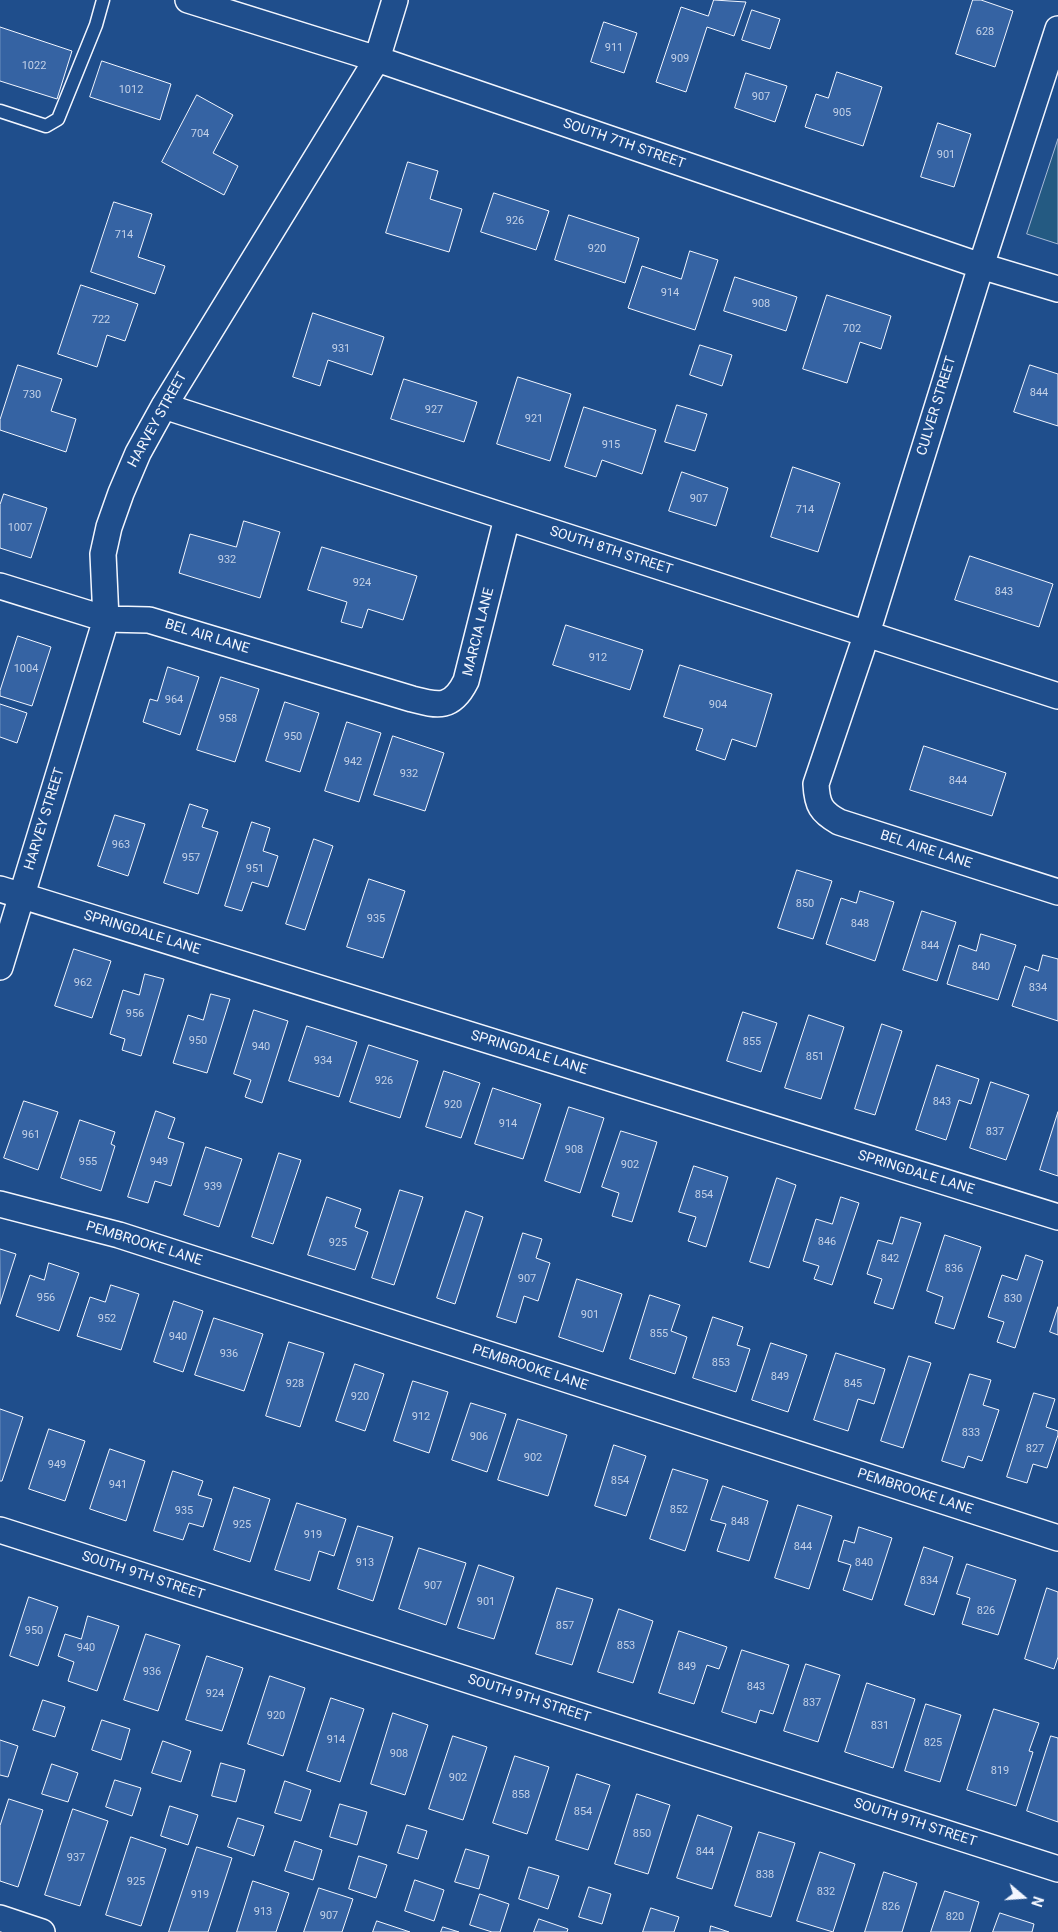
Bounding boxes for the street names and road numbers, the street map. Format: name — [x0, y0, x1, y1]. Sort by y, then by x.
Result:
street label: SOUTH 7TH STREET — [561, 115, 687, 173]
street label: CULVER STREET — [914, 354, 960, 458]
street label: HARVEY STREET — [125, 369, 191, 471]
street label: SOUTH 8TH STREET — [547, 523, 675, 579]
street label: MARCIA LANE — [460, 586, 498, 678]
street label: BEL AIR LANE — [163, 616, 251, 658]
street label: HARVEY STREET — [21, 766, 69, 872]
street label: BEL AIRE LANE — [878, 827, 974, 873]
street label: SPRINGDALE LANE — [82, 907, 202, 959]
street label: SPRINGDALE LANE — [469, 1027, 589, 1079]
street label: SPRINGDALE LANE — [856, 1147, 976, 1199]
street label: PEMBROOKE LANE — [84, 1218, 204, 1270]
street label: PEMBROOKE LANE — [470, 1341, 590, 1395]
street label: PEMBROOKE LANE — [855, 1465, 975, 1519]
street label: SOUTH 9TH STREET — [79, 1548, 207, 1604]
street label: SOUTH 9TH STREET — [465, 1671, 593, 1727]
street label: SOUTH 9TH STREET — [851, 1795, 979, 1851]

